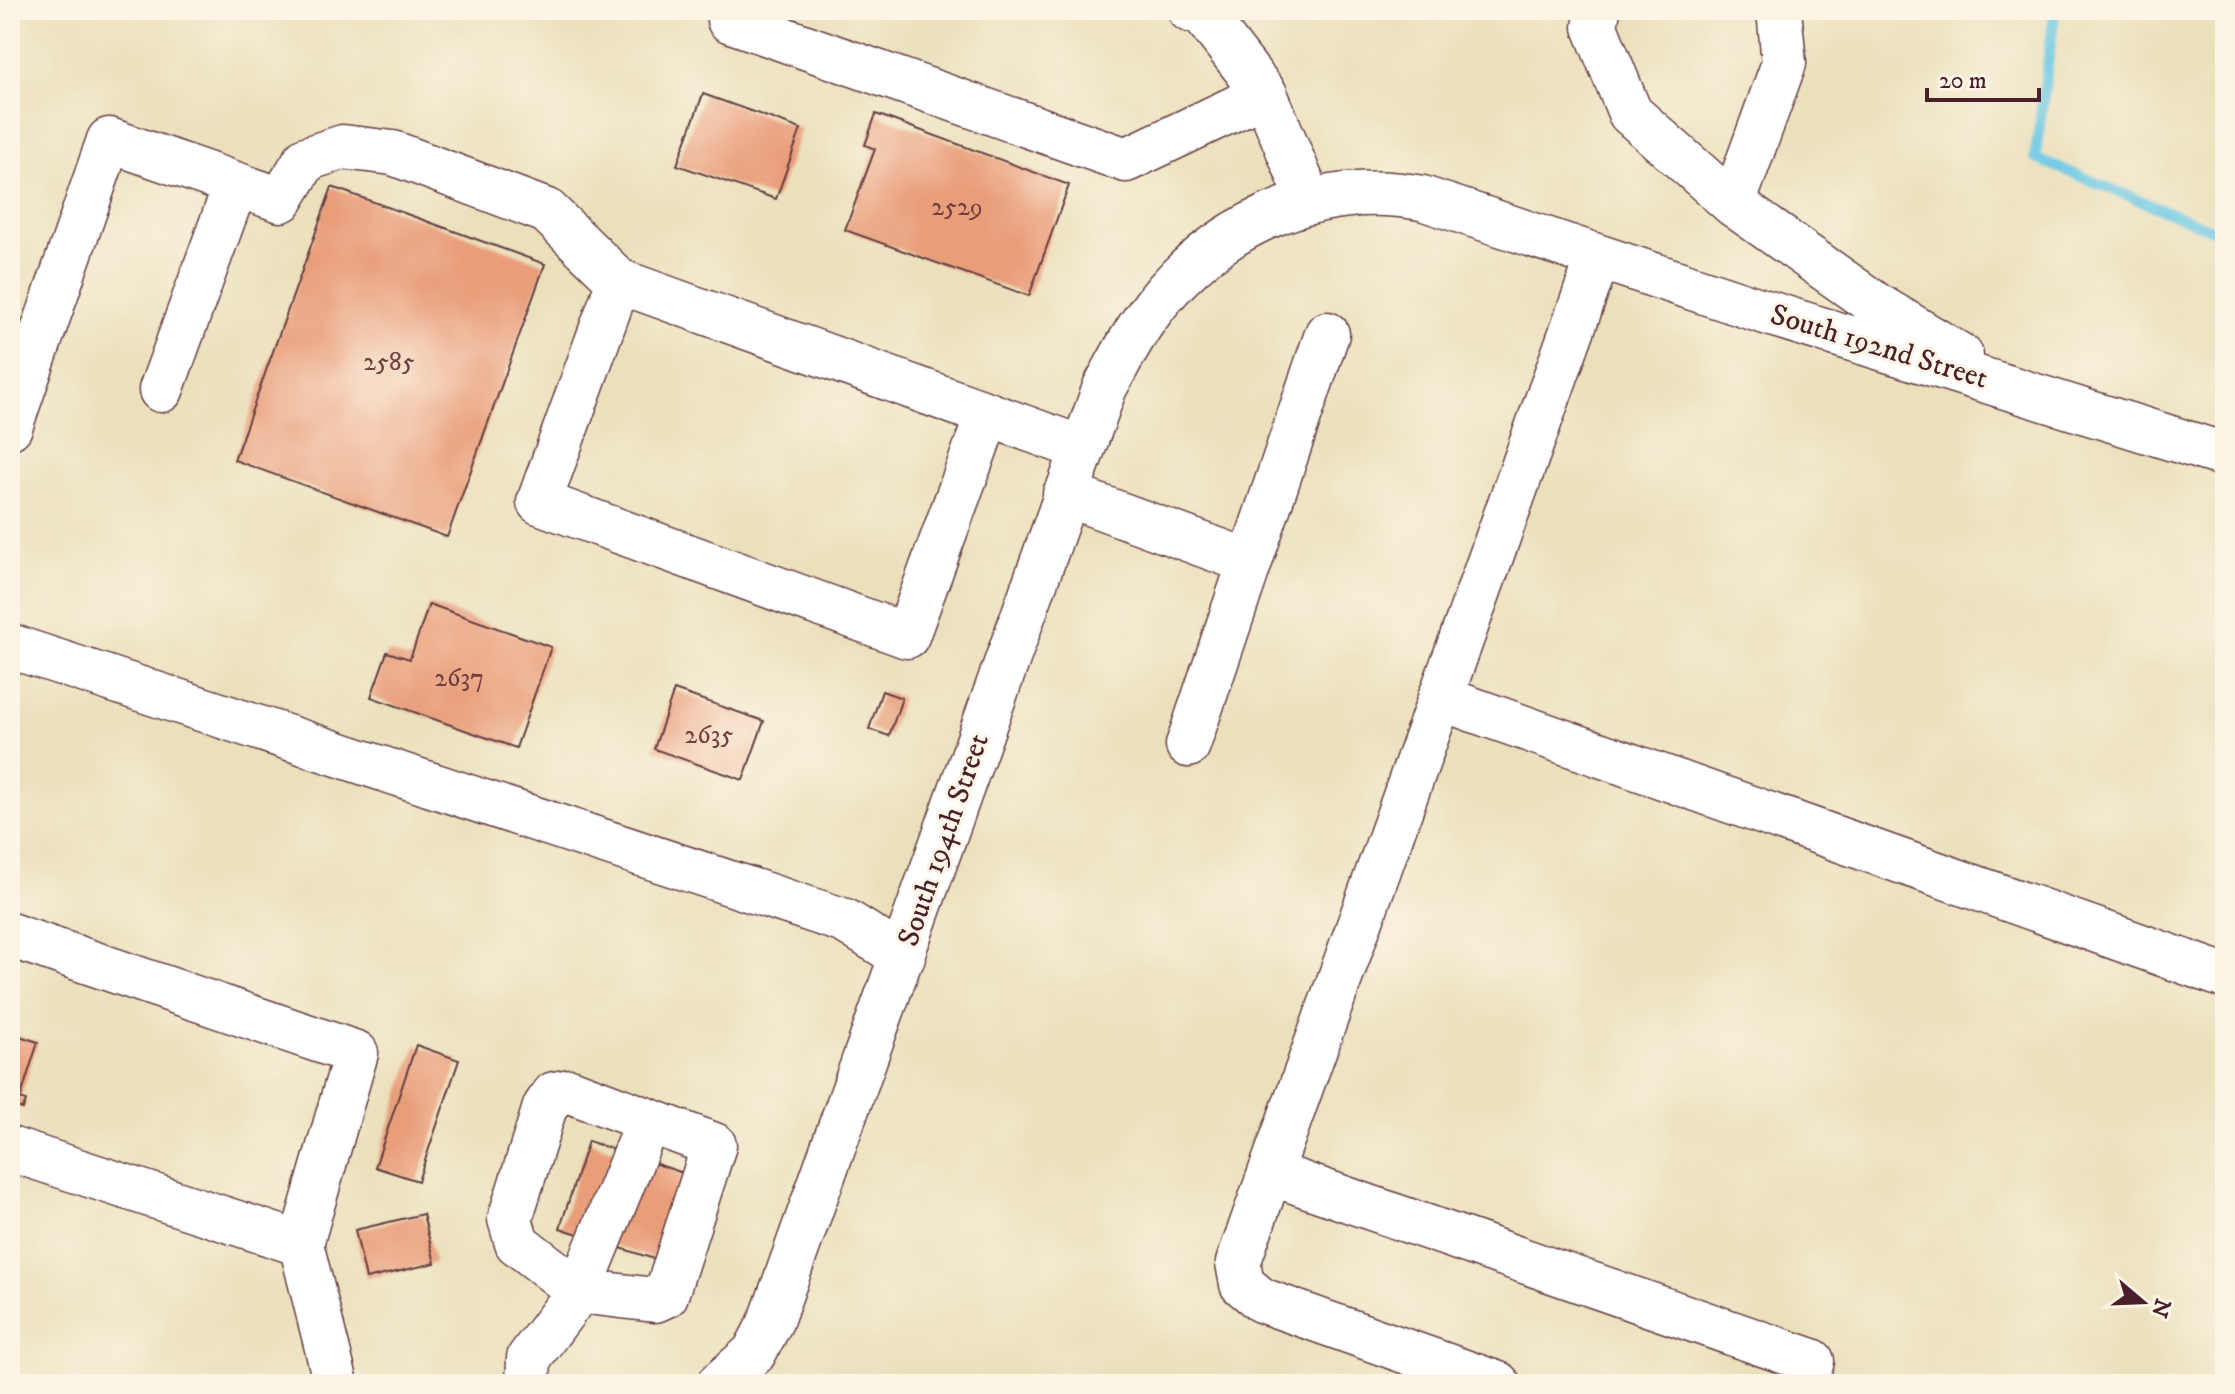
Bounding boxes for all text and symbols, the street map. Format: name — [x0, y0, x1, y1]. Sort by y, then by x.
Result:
scale bar — [1927, 52, 2039, 102]
text: 20 m — [1939, 66, 1987, 96]
house number: 2529 — [931, 191, 983, 224]
street label: South 192nd Street — [1766, 296, 1992, 398]
house number: 2585 — [363, 346, 415, 379]
house number: 2637 — [434, 662, 484, 695]
house number: 2635 — [685, 719, 734, 752]
street label: South 194th Street — [890, 729, 998, 951]
north arrow — [2103, 1262, 2183, 1342]
text: N — [2145, 1295, 2176, 1321]

